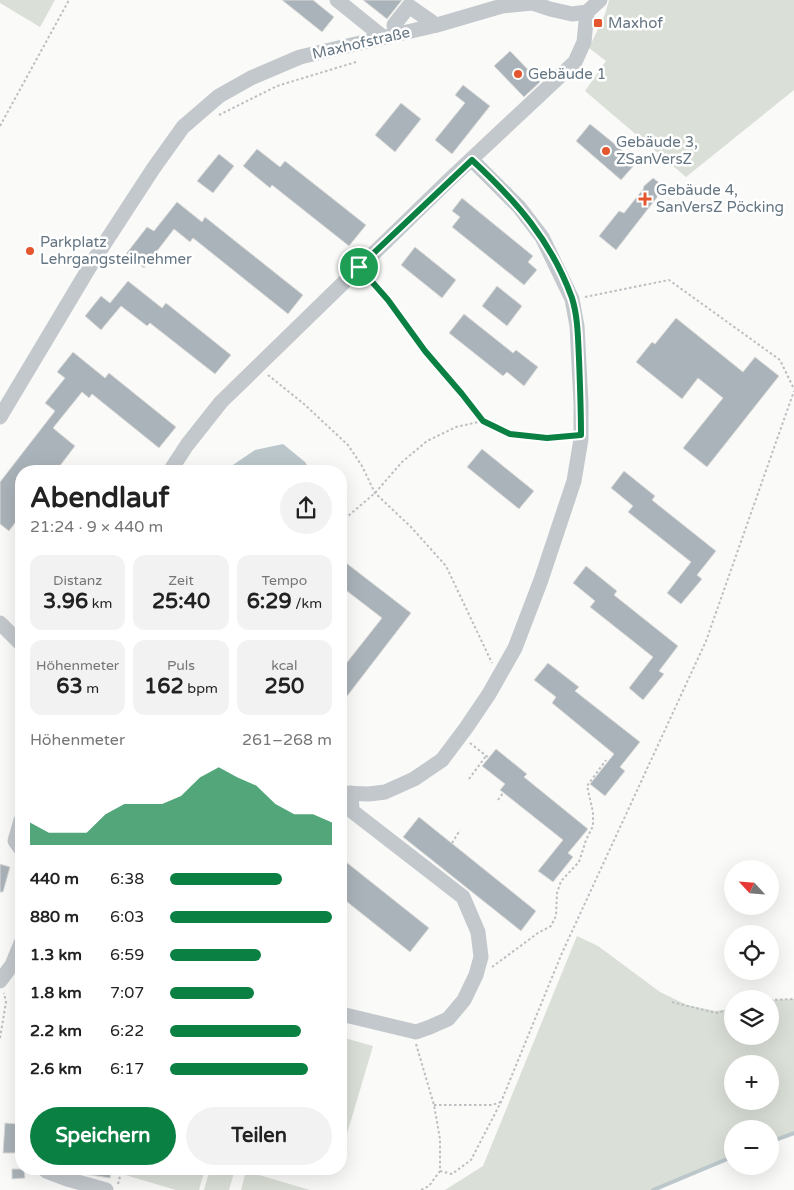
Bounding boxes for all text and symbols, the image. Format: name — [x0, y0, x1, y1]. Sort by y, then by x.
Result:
place label: Maxhof — [608, 14, 663, 32]
marker: Maxhof — [592, 17, 604, 29]
street label: Maxhofstraße — [310, 23, 412, 63]
place label: Gebäude 1 — [528, 65, 606, 83]
marker: Gebäude 1 — [512, 68, 524, 80]
place label: Gebäude 3, ZSanVersZ — [616, 133, 698, 168]
marker: Gebäude 3, ZSanVersZ — [600, 145, 612, 157]
place label: Gebäude 4, SanVersZ Pöcking — [656, 181, 784, 216]
marker: Gebäude 4, SanVersZ Pöcking — [638, 192, 652, 206]
place label: Parkplatz Lehrgangsteilnehmer — [40, 233, 192, 268]
marker: Parkplatz Lehrgangsteilnehmer — [24, 245, 36, 257]
pin — [338, 246, 380, 288]
icon: arrive — [345, 253, 373, 281]
text: Abendlauf — [30, 481, 169, 515]
button: share — [280, 482, 332, 534]
text: 21:24 · 9 × 440 m — [30, 517, 163, 537]
text: Distanz — [53, 572, 102, 589]
text: Zeit — [168, 572, 194, 589]
text: Tempo — [261, 572, 307, 589]
text: 3.96 — [43, 589, 88, 614]
text: 25:40 — [152, 589, 210, 614]
text: 6:29 — [247, 589, 292, 614]
text: km — [88, 595, 112, 612]
text: /km — [292, 595, 322, 612]
text: Höhenmeter — [36, 657, 119, 674]
text: Puls — [167, 657, 195, 674]
text: kcal — [271, 657, 297, 674]
text: 63 — [56, 674, 83, 699]
text: 162 — [144, 674, 184, 699]
text: 250 — [265, 674, 304, 699]
text: m — [83, 680, 99, 697]
text: bpm — [184, 680, 218, 697]
text: Höhenmeter — [30, 730, 125, 750]
text: 261–268 m — [242, 730, 332, 750]
north arrow — [724, 860, 779, 915]
map controls — [724, 860, 779, 1175]
text: 440 m — [30, 869, 79, 889]
text: 6:38 — [110, 869, 144, 889]
text: 880 m — [30, 907, 79, 927]
text: 6:03 — [110, 907, 144, 927]
button: locate — [724, 925, 779, 980]
text: 1.3 km — [30, 945, 82, 965]
text: 6:59 — [110, 945, 144, 965]
text: 1.8 km — [30, 983, 82, 1003]
text: 7:07 — [110, 983, 144, 1003]
button: layers — [724, 990, 779, 1045]
text: 2.2 km — [30, 1021, 82, 1041]
text: 6:22 — [110, 1021, 144, 1041]
button: + — [724, 1055, 779, 1110]
text: 2.6 km — [30, 1059, 82, 1079]
text: 6:17 — [110, 1059, 144, 1079]
button: Speichern — [30, 1107, 176, 1165]
button: Teilen — [186, 1107, 332, 1165]
button: − — [724, 1120, 779, 1175]

